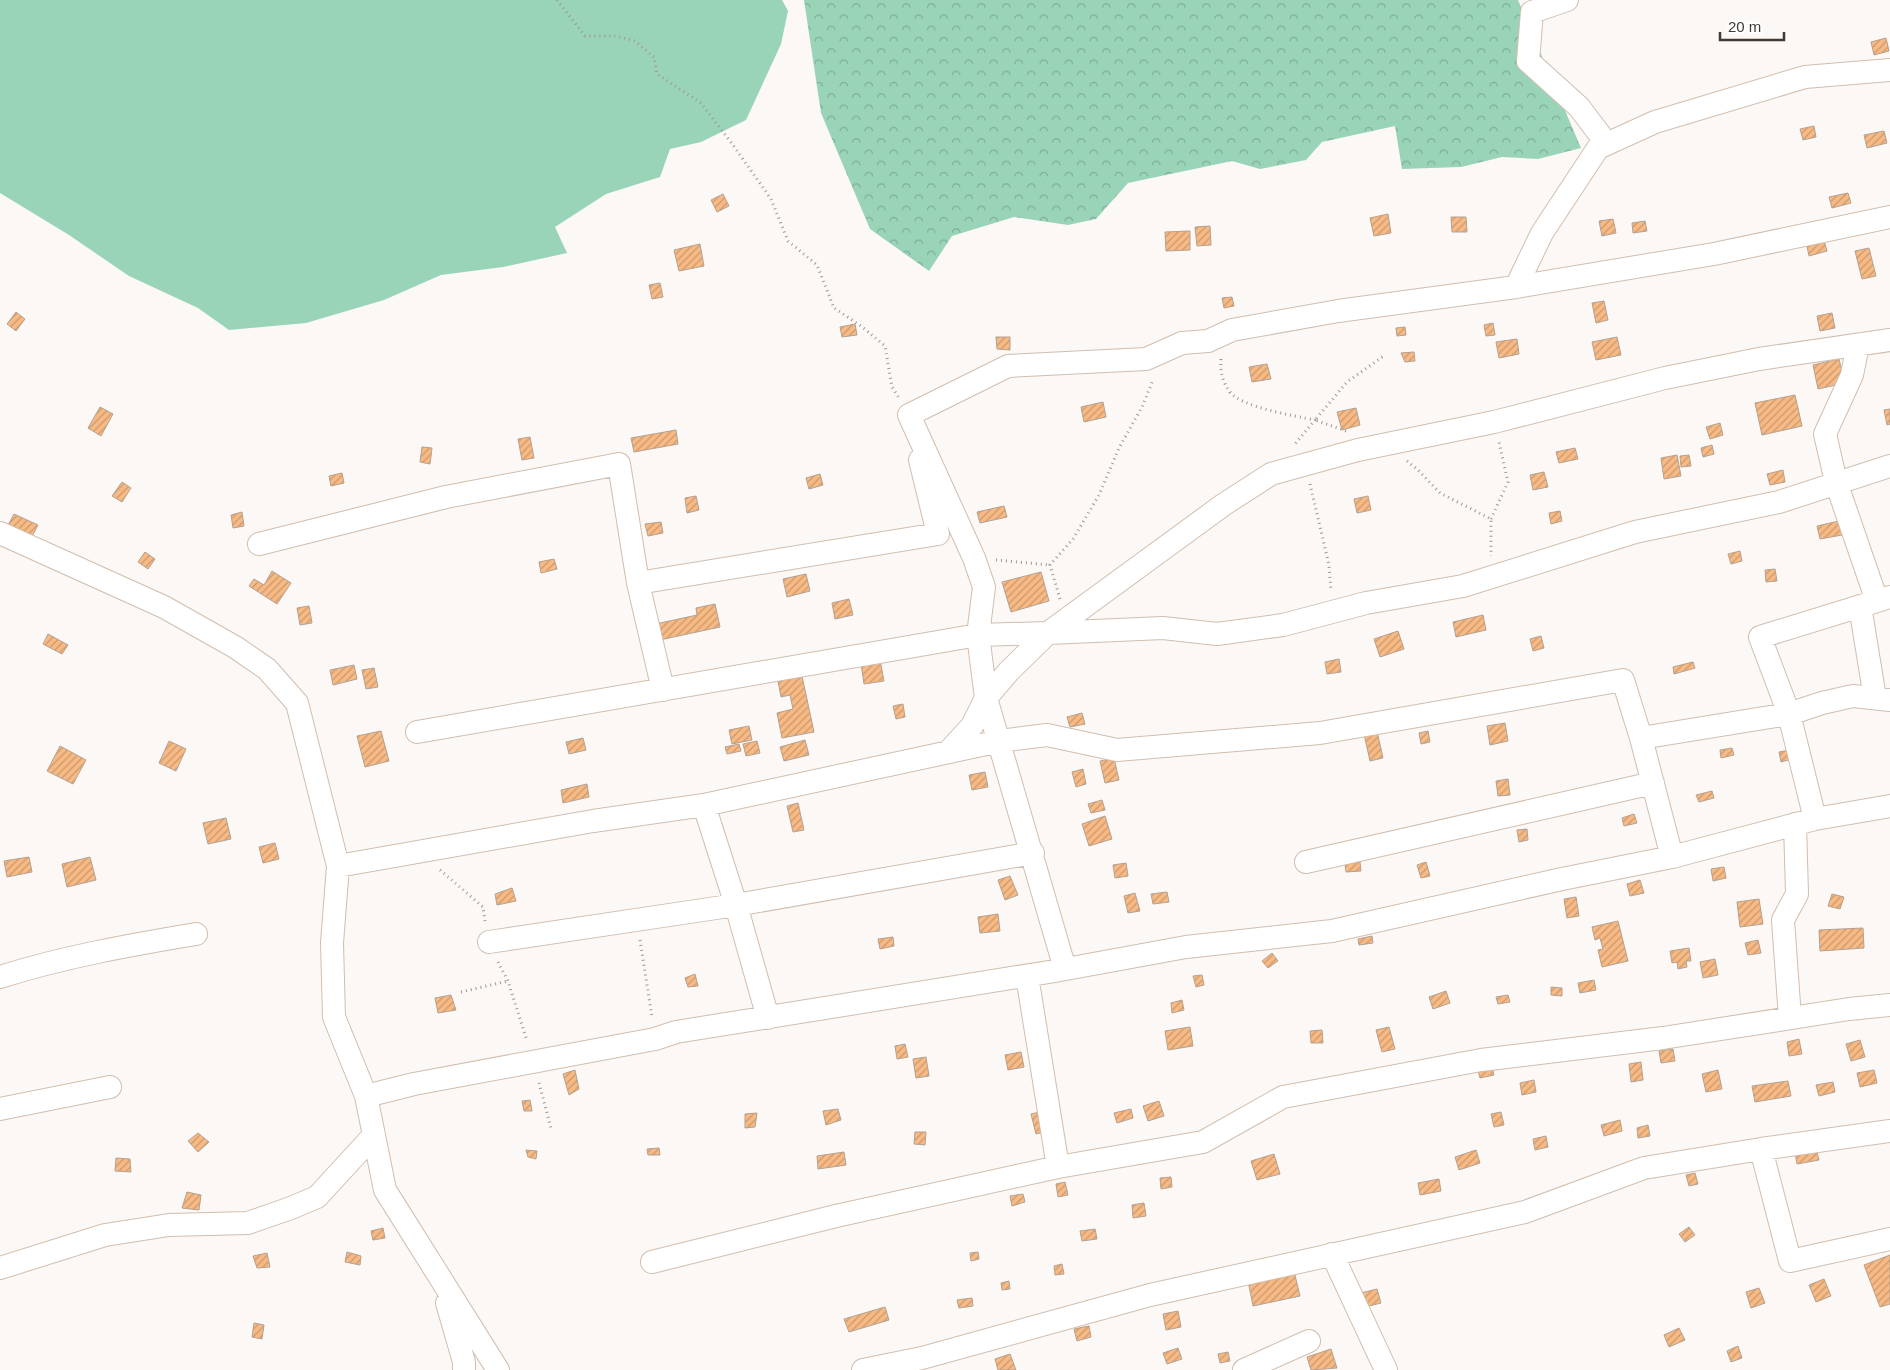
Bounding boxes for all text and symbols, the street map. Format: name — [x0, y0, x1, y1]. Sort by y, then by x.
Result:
scale bar — [1720, 10, 1784, 42]
text: 20 m — [1728, 18, 1761, 35]

